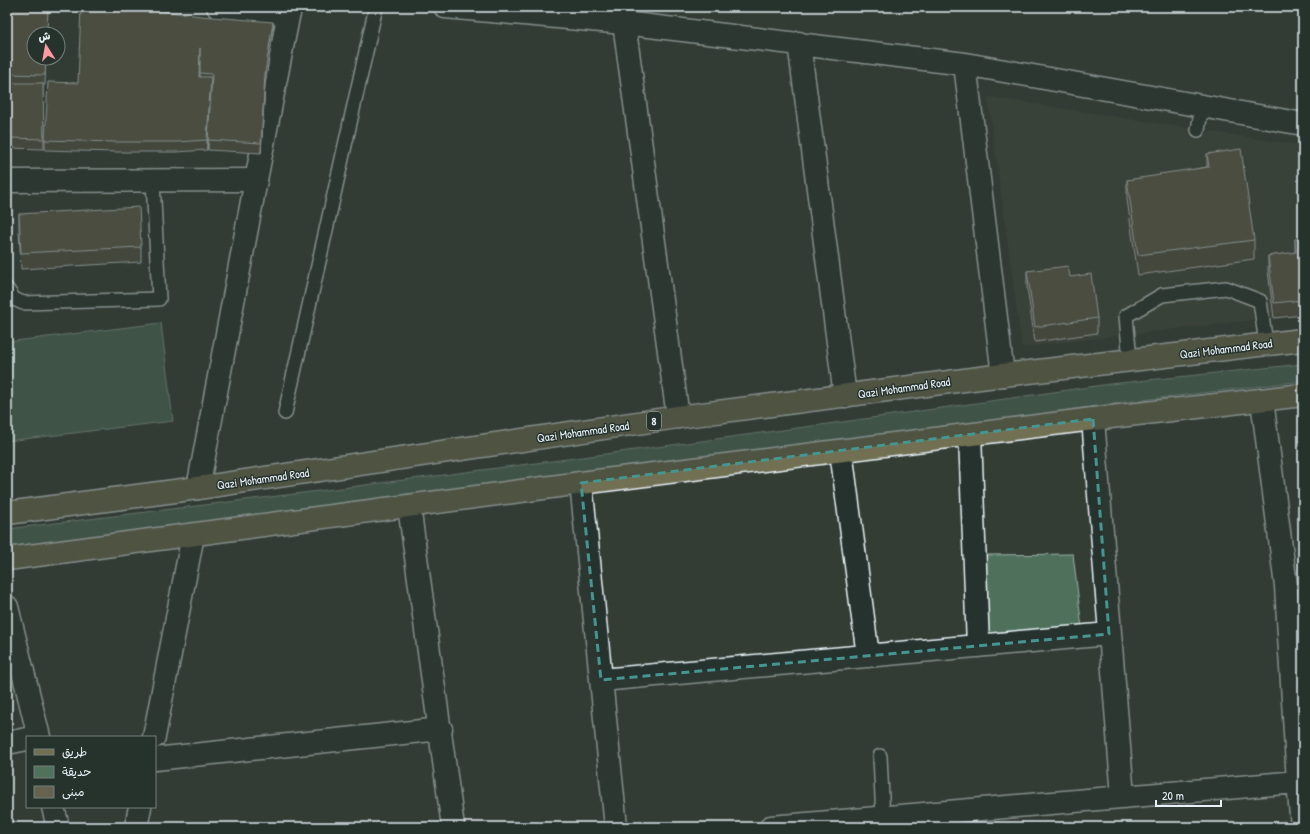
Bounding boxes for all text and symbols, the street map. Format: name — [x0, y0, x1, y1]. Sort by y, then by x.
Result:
north arrow — [26, 26, 66, 66]
text: ش — [37, 28, 51, 44]
street label: Qazi Mohammad Road — [1179, 334, 1273, 363]
street label: Qazi Mohammad Road — [857, 373, 951, 402]
road number: 8 — [647, 412, 661, 430]
street label: Qazi Mohammad Road — [536, 417, 630, 446]
street label: Qazi Mohammad Road — [216, 464, 310, 493]
legend — [26, 736, 156, 808]
text: طريق — [62, 743, 87, 760]
text: حديقة — [62, 763, 91, 780]
scale bar — [1156, 782, 1221, 808]
text: مبنى — [62, 783, 85, 800]
text: 20 m — [1162, 787, 1184, 804]

